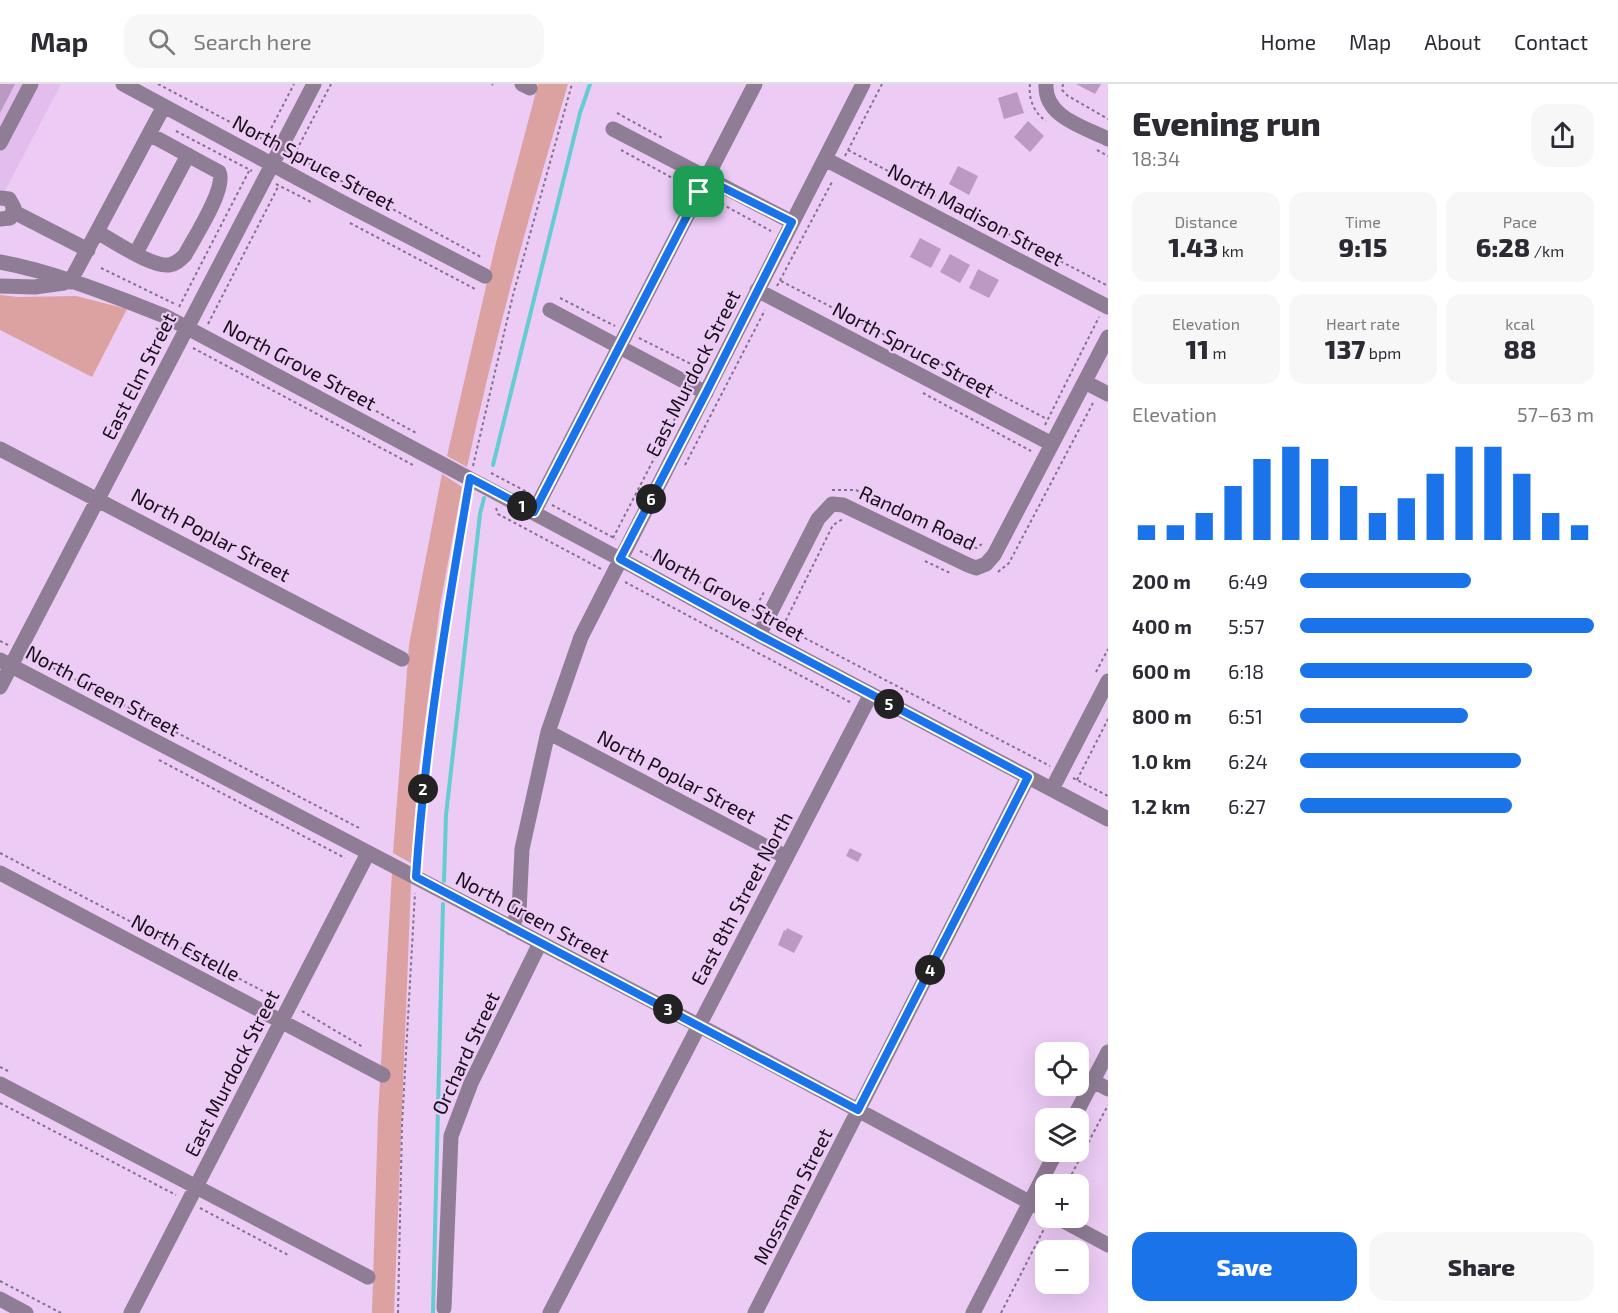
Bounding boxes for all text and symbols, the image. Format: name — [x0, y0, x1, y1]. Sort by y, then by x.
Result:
search box — [124, 14, 544, 68]
text: Map — [30, 24, 88, 58]
icon: search — [145, 25, 178, 58]
text: Search here — [193, 28, 312, 54]
text: Home — [1260, 29, 1316, 54]
text: Map — [1349, 29, 1391, 54]
text: About — [1424, 29, 1481, 54]
text: Contact — [1514, 29, 1588, 54]
text: Evening run — [1132, 103, 1321, 143]
button: share — [1531, 104, 1594, 167]
street label: North Spruce Street — [229, 109, 399, 215]
text: 18:34 — [1132, 146, 1180, 170]
street label: North Madison Street — [884, 158, 1068, 271]
pin — [673, 166, 724, 217]
icon: arrive — [682, 175, 715, 208]
text: Distance — [1174, 212, 1238, 231]
text: Time — [1345, 212, 1381, 231]
text: Pace — [1503, 212, 1537, 231]
text: 1.43 — [1168, 231, 1218, 262]
text: 9:15 — [1339, 231, 1387, 262]
text: 6:28 — [1476, 231, 1530, 262]
text: km — [1218, 241, 1244, 260]
text: /km — [1530, 241, 1564, 260]
street label: East Murdock Street — [640, 285, 745, 460]
street label: North Spruce Street — [829, 296, 999, 402]
street label: East Elm Street — [96, 308, 180, 443]
street label: North Grove Street — [219, 313, 381, 415]
text: Elevation — [1172, 314, 1240, 333]
text: Heart rate — [1326, 314, 1400, 333]
text: kcal — [1505, 314, 1535, 333]
text: 11 — [1185, 333, 1209, 364]
text: 137 — [1325, 333, 1365, 364]
text: 88 — [1504, 333, 1536, 364]
text: m — [1209, 343, 1227, 362]
text: bpm — [1365, 343, 1401, 362]
text: Elevation — [1132, 402, 1217, 426]
text: 57–63 m — [1517, 402, 1594, 426]
street label: Random Road — [856, 480, 980, 554]
street label: North Poplar Street — [127, 482, 295, 586]
pin: 6 — [636, 484, 666, 514]
text: 6 — [646, 489, 656, 508]
pin: 1 — [507, 491, 537, 521]
text: 1 — [519, 496, 525, 515]
street label: North Grove Street — [649, 542, 809, 646]
text: 200 m — [1132, 569, 1191, 593]
text: 6:49 — [1228, 569, 1268, 593]
text: 400 m — [1132, 614, 1192, 638]
text: 5:57 — [1228, 614, 1264, 638]
street label: North Green Street — [22, 639, 184, 741]
text: 600 m — [1132, 659, 1191, 683]
text: 6:18 — [1228, 659, 1264, 683]
pin: 5 — [874, 689, 904, 719]
text: 5 — [885, 694, 893, 713]
text: 800 m — [1132, 704, 1192, 728]
text: 6:51 — [1228, 704, 1263, 728]
street label: North Poplar Street — [593, 724, 761, 828]
text: 1.0 km — [1132, 749, 1191, 773]
text: 6:24 — [1228, 749, 1268, 773]
pin: 2 — [408, 774, 438, 804]
text: 2 — [418, 779, 428, 798]
text: 1.2 km — [1132, 794, 1190, 818]
text: 6:27 — [1228, 794, 1266, 818]
street label: East 8th Street North — [685, 807, 797, 989]
street label: North Green Street — [452, 865, 614, 967]
street label: North Estelle — [128, 908, 244, 986]
pin: 4 — [915, 955, 945, 985]
text: 4 — [925, 960, 935, 979]
street label: East Murdock Street — [179, 985, 284, 1160]
street label: Orchard Street — [426, 987, 504, 1118]
pin: 3 — [653, 994, 683, 1024]
text: 3 — [663, 999, 673, 1018]
map controls — [1035, 1042, 1089, 1294]
button: locate — [1035, 1042, 1089, 1096]
button: layers — [1035, 1108, 1089, 1162]
street label: Mossman Street — [747, 1124, 837, 1268]
button: + — [1035, 1174, 1089, 1228]
button: Save — [1132, 1232, 1357, 1301]
button: Share — [1369, 1232, 1594, 1301]
button: − — [1035, 1240, 1089, 1294]

